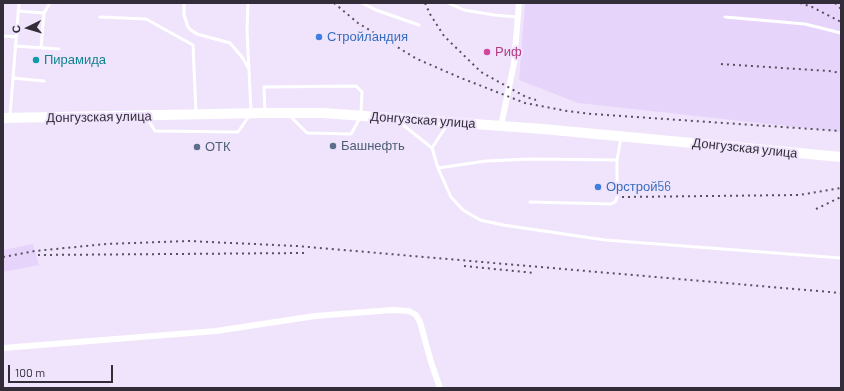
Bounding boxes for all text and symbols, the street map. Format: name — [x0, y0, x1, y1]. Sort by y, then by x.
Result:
north arrow — [8, 8, 48, 48]
text: С — [9, 25, 22, 34]
place label: Стройландия — [327, 29, 408, 45]
marker: Стройландия — [314, 32, 324, 42]
place label: Риф — [495, 44, 522, 60]
marker: Риф — [482, 47, 492, 57]
place label: Пирамида — [44, 52, 106, 68]
marker: Пирамида — [31, 55, 41, 65]
street label: Донгузская улица — [46, 108, 152, 126]
street label: Донгузская улица — [370, 109, 476, 131]
street label: Донгузская улица — [692, 135, 798, 161]
place label: Башнефть — [341, 138, 405, 154]
place label: ОТК — [205, 139, 231, 155]
marker: Башнефть — [328, 141, 338, 151]
marker: ОТК — [192, 142, 202, 152]
place label: Орстрой56 — [606, 179, 671, 195]
marker: Орстрой56 — [593, 182, 603, 192]
scale bar — [10, 357, 115, 383]
text: 100 m — [15, 365, 45, 379]

